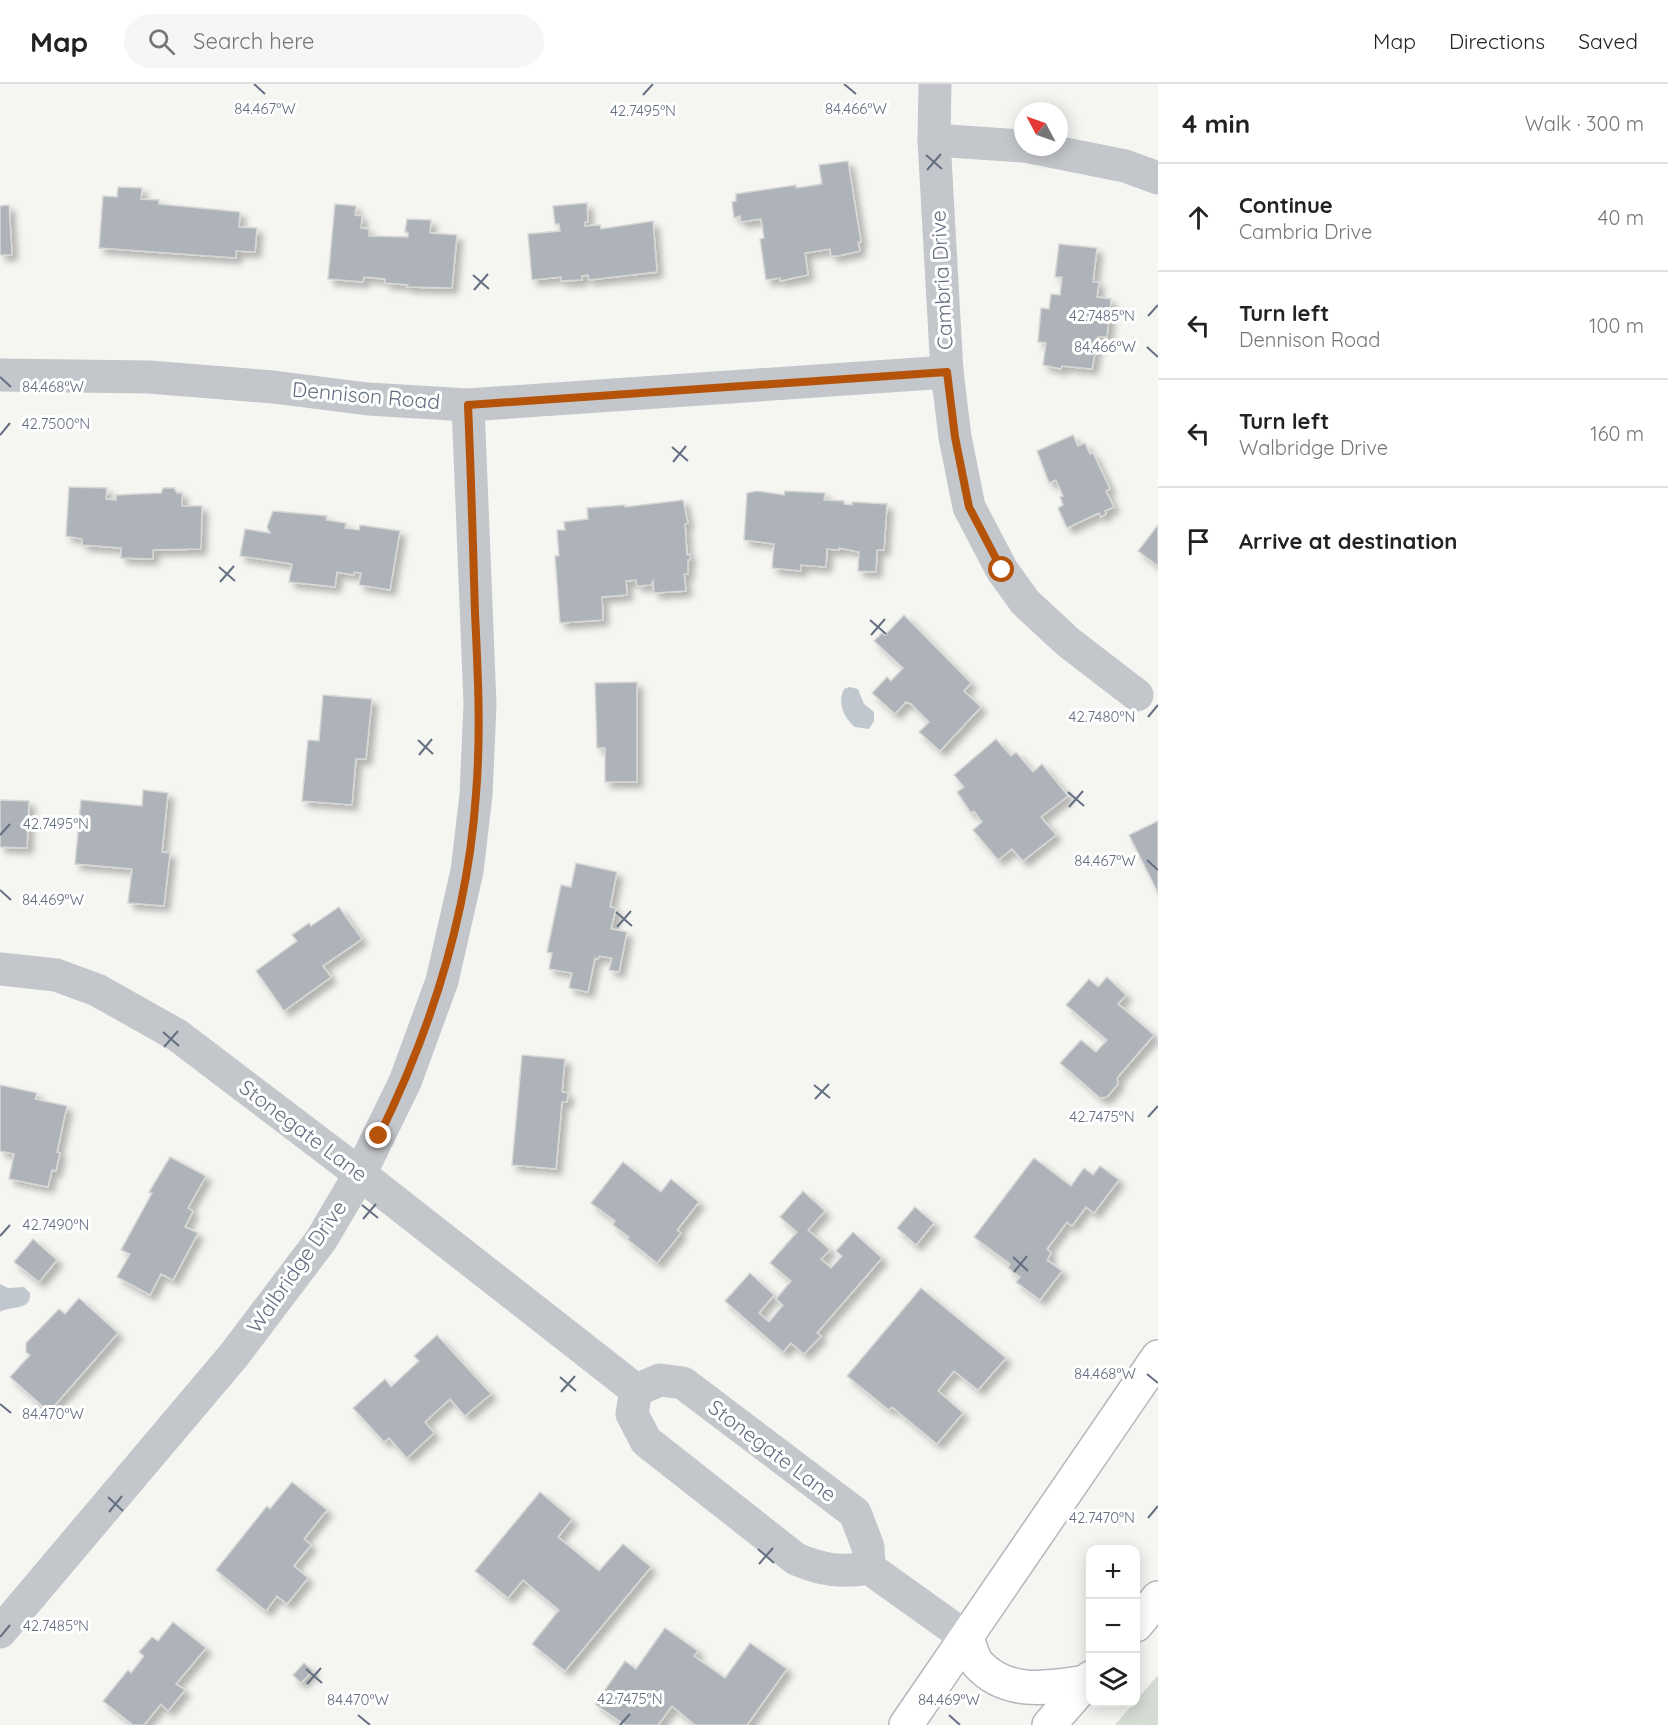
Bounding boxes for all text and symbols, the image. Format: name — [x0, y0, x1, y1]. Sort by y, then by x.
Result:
search box — [124, 14, 544, 68]
text: Map — [30, 24, 88, 59]
icon: search — [145, 25, 178, 58]
text: Search here — [193, 27, 315, 55]
text: Map — [1373, 28, 1416, 54]
text: Directions — [1449, 28, 1545, 54]
text: Saved — [1578, 28, 1638, 54]
text: 84.467°W — [234, 99, 296, 118]
text: 84.466°W — [825, 99, 887, 118]
text: 42.7495°N — [610, 101, 676, 120]
north arrow — [1014, 102, 1068, 156]
text: 4 min — [1182, 107, 1250, 140]
text: Walk · 300 m — [1525, 111, 1644, 136]
text: Continue — [1239, 191, 1333, 219]
icon: ahead — [1182, 201, 1215, 234]
text: 40 m — [1598, 205, 1644, 230]
street label: Cambria Drive — [924, 210, 958, 351]
text: Cambria Drive — [1239, 219, 1372, 244]
text: Turn left — [1239, 299, 1329, 327]
text: 42.7485°N — [1069, 306, 1135, 325]
icon: left — [1182, 309, 1215, 342]
text: 100 m — [1589, 313, 1644, 338]
text: Dennison Road — [1239, 327, 1380, 352]
text: 84.466°W — [1074, 337, 1136, 356]
street label: Dennison Road — [291, 376, 441, 414]
text: 84.468°W — [22, 377, 84, 396]
text: Turn left — [1239, 407, 1329, 435]
text: 42.7500°N — [22, 414, 90, 433]
icon: left — [1182, 417, 1215, 450]
text: 160 m — [1590, 421, 1644, 446]
text: Walbridge Drive — [1239, 435, 1388, 460]
icon: arrive — [1182, 525, 1215, 558]
text: Arrive at destination — [1239, 527, 1457, 555]
route start — [988, 556, 1014, 582]
text: 42.7480°N — [1069, 707, 1135, 726]
text: 42.7495°N — [23, 814, 89, 833]
text: 84.467°W — [1074, 851, 1136, 870]
text: 84.469°W — [22, 890, 85, 909]
street label: Stonegate Lane — [234, 1074, 373, 1187]
text: 42.7475°N — [1069, 1107, 1135, 1126]
route end — [365, 1122, 391, 1148]
street label: Walbridge Drive — [241, 1195, 352, 1338]
text: 42.7490°N — [23, 1215, 89, 1234]
text: 84.468°W — [1074, 1364, 1136, 1383]
street label: Stonegate Lane — [703, 1394, 842, 1507]
text: 84.470°W — [22, 1404, 84, 1423]
text: 42.7470°N — [1069, 1508, 1135, 1527]
map controls — [1086, 1545, 1140, 1707]
button: + — [1086, 1545, 1140, 1599]
button: − — [1086, 1599, 1140, 1653]
text: 42.7485°N — [23, 1616, 89, 1635]
button: layers — [1086, 1653, 1140, 1707]
text: 42.7475°N — [597, 1689, 663, 1708]
text: 84.470°W — [327, 1690, 389, 1709]
text: 84.469°W — [918, 1690, 981, 1709]

